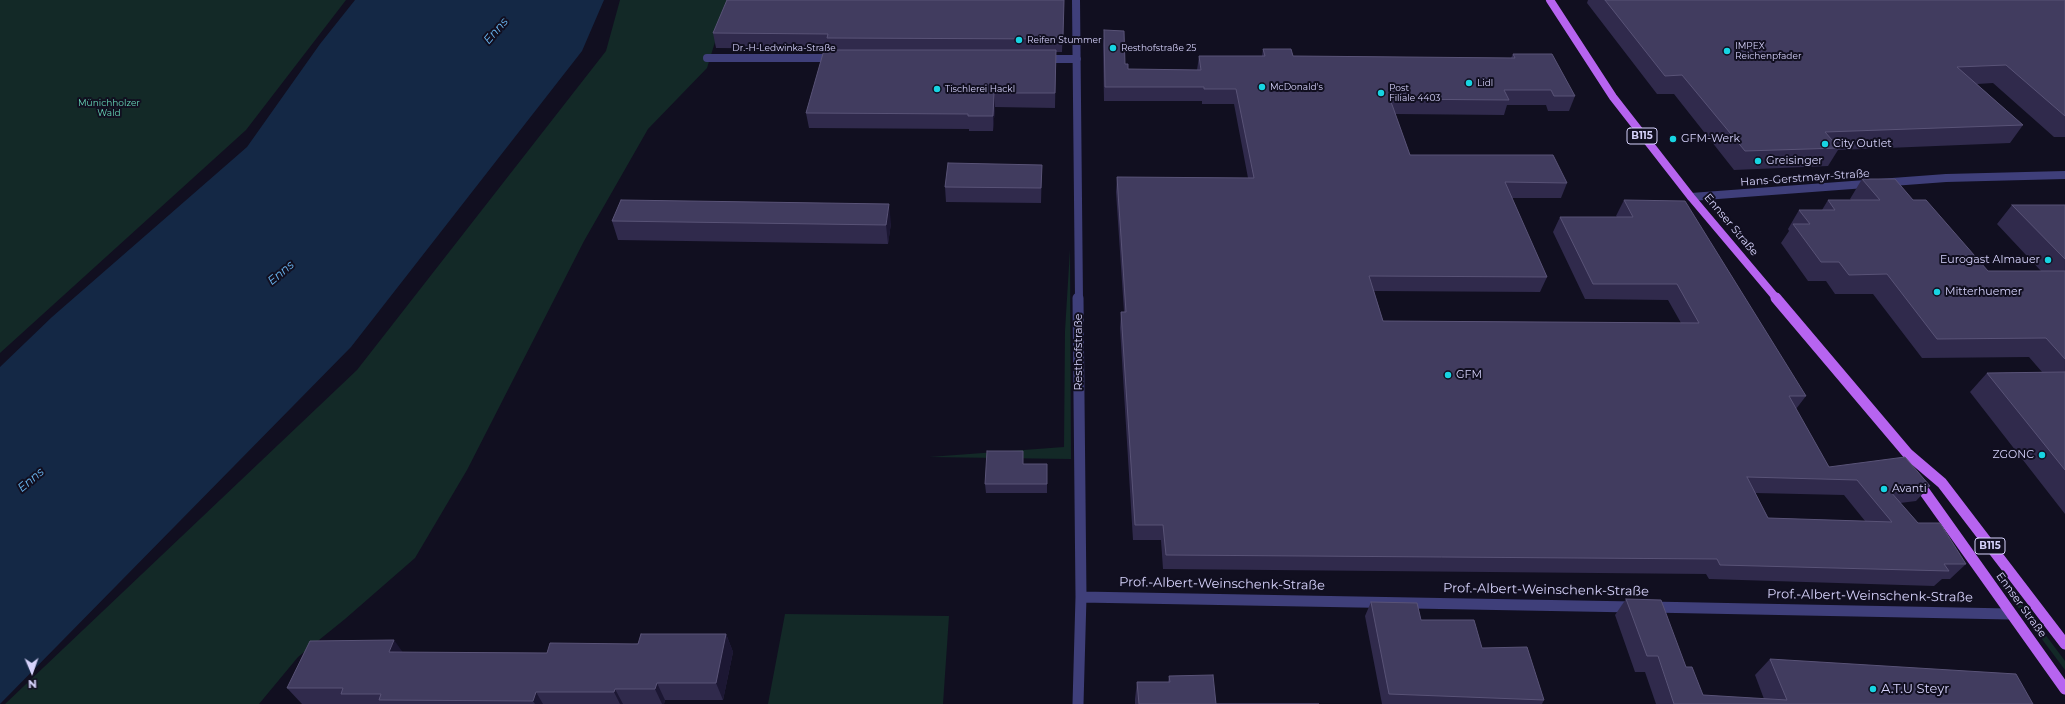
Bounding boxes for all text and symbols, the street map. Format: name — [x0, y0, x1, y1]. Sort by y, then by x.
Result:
water label: Enns — [481, 15, 511, 47]
marker: Reifen Stummer — [1014, 35, 1024, 45]
place label: Reifen Stummer — [1027, 35, 1102, 45]
place label: IMPEX Reichenpfader — [1735, 41, 1801, 62]
street label: Dr.-H-Ledwinka-Straße — [732, 43, 836, 53]
marker: Resthofstraße 25 — [1108, 43, 1118, 53]
place label: Resthofstraße 25 — [1121, 43, 1196, 53]
marker: IMPEX Reichenpfader — [1722, 46, 1732, 56]
marker: Lidl — [1464, 78, 1474, 88]
place label: Lidl — [1477, 78, 1493, 88]
marker: McDonald's — [1257, 82, 1267, 92]
place label: McDonald's — [1270, 82, 1323, 92]
place label: Post Filiale 4403 — [1389, 83, 1440, 104]
marker: Tischlerei Hackl — [932, 84, 942, 94]
place label: Tischlerei Hackl — [945, 84, 1015, 94]
marker: Post Filiale 4403 — [1376, 88, 1386, 98]
park label: Münichholzer Wald — [78, 98, 140, 119]
road number: B115 — [1627, 128, 1657, 144]
place label: GFM-Werk — [1681, 132, 1740, 146]
marker: GFM-Werk — [1668, 134, 1678, 144]
place label: City Outlet — [1833, 137, 1892, 151]
marker: City Outlet — [1820, 139, 1830, 149]
place label: Greisinger — [1766, 154, 1823, 168]
marker: Greisinger — [1753, 156, 1763, 166]
street label: Hans-Gerstmayr-Straße — [1740, 167, 1870, 189]
street label: Ennser Straße — [1701, 191, 1761, 259]
place label: Eurogast Almauer — [1940, 253, 2040, 267]
marker: Eurogast Almauer — [2043, 255, 2053, 265]
water label: Enns — [265, 258, 297, 288]
place label: Mitterhuemer — [1945, 285, 2022, 299]
marker: Mitterhuemer — [1932, 287, 1942, 297]
street label: Resthofstraße — [1072, 314, 1086, 390]
place label: GFM — [1456, 368, 1482, 382]
marker: GFM — [1443, 370, 1453, 380]
place label: ZGONC — [1992, 448, 2034, 462]
marker: ZGONC — [2037, 450, 2047, 460]
water label: Enns — [15, 465, 47, 495]
place label: Avanti — [1892, 482, 1927, 496]
marker: Avanti — [1879, 484, 1889, 494]
road number: B115 — [1975, 538, 2005, 554]
street label: Ennser Straße — [1993, 570, 2049, 640]
street label: Prof.-Albert-Weinschenk-Straße — [1119, 574, 1325, 594]
street label: Prof.-Albert-Weinschenk-Straße — [1443, 580, 1649, 600]
street label: Prof.-Albert-Weinschenk-Straße — [1767, 586, 1973, 606]
north arrow — [12, 652, 52, 692]
text: N — [28, 677, 37, 691]
place label: A.T.U Steyr — [1881, 681, 1950, 697]
marker: A.T.U Steyr — [1868, 684, 1878, 694]

